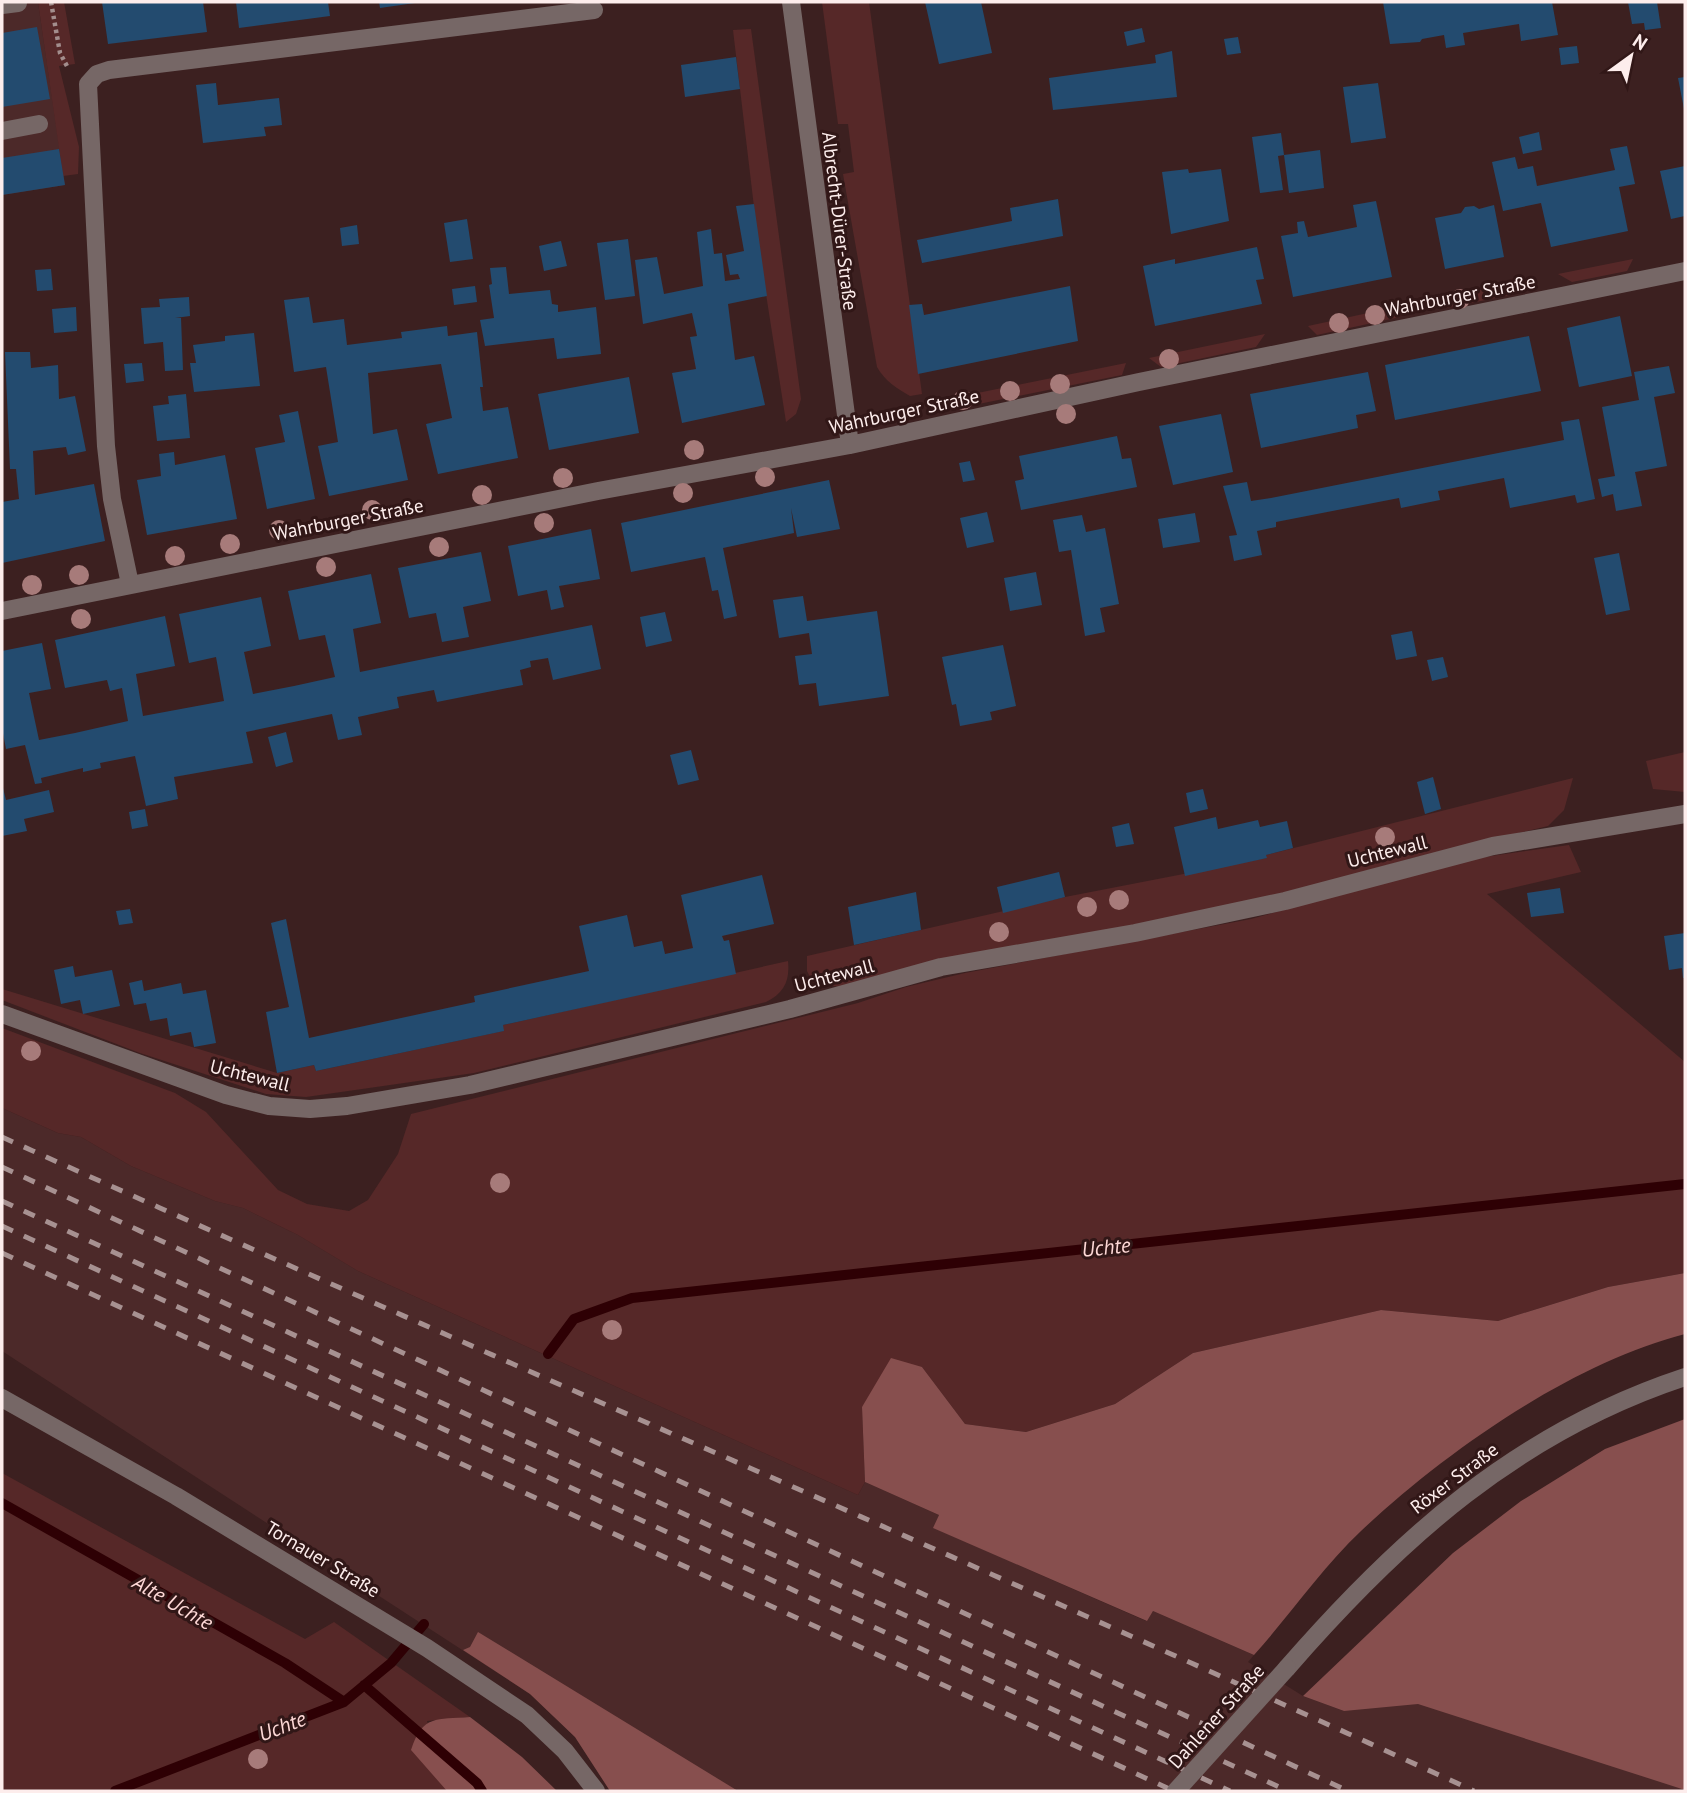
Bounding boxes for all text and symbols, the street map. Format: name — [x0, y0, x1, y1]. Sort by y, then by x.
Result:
north arrow — [1596, 21, 1666, 91]
text: N — [1628, 28, 1652, 55]
street label: Albrecht-Dürer-Straße — [817, 130, 863, 312]
street label: Wahrburger Straße — [1383, 269, 1537, 321]
street label: Wahrburger Straße — [827, 383, 981, 439]
street label: Wahrburger Straße — [271, 493, 425, 545]
street label: Uchtewall — [1345, 829, 1430, 873]
street label: Uchtewall — [792, 953, 877, 997]
street label: Uchtewall — [208, 1053, 293, 1097]
water label: Uchte — [1080, 1231, 1132, 1263]
street label: Röxer Straße — [1405, 1437, 1503, 1519]
street label: Tornauer Straße — [261, 1515, 385, 1603]
water label: Alte Uchte — [127, 1568, 218, 1636]
street label: Dahlener Straße — [1163, 1659, 1269, 1773]
water label: Uchte — [254, 1704, 310, 1747]

